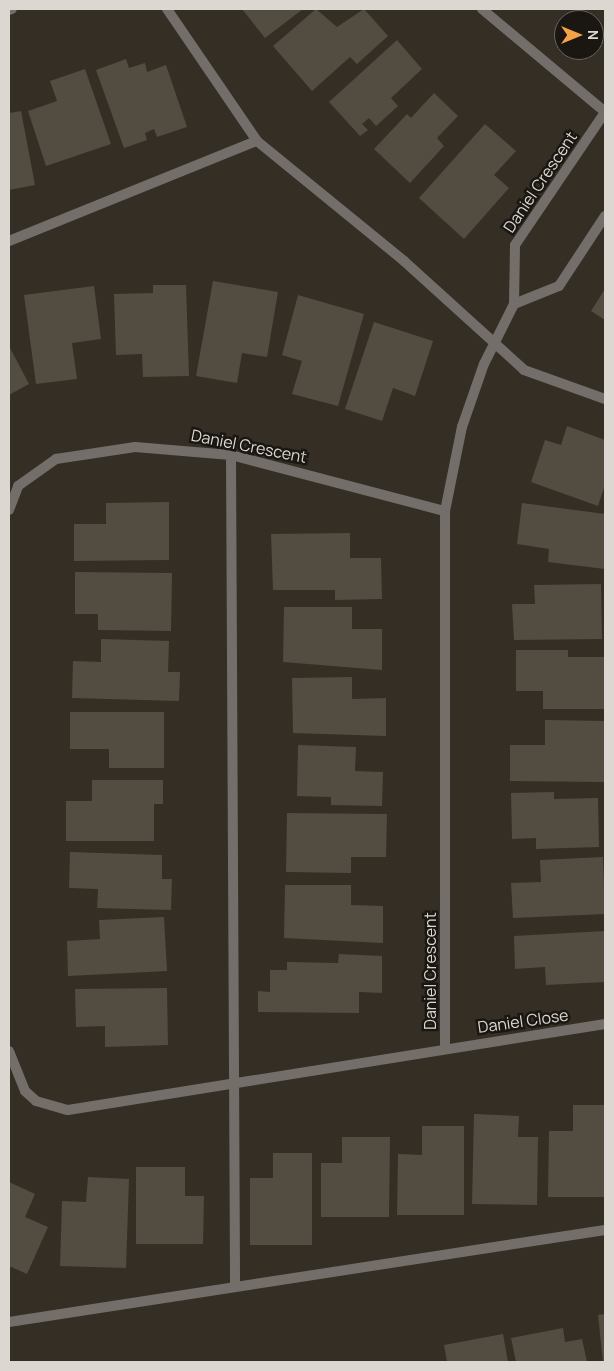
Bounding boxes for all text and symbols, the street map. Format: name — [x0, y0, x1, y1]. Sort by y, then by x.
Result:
north arrow — [554, 10, 604, 60]
text: N — [584, 30, 603, 40]
street label: Daniel Crescent — [499, 128, 581, 236]
street label: Daniel Crescent — [189, 425, 309, 467]
street label: Daniel Crescent — [420, 912, 440, 1030]
street label: Daniel Close — [476, 1005, 570, 1037]

